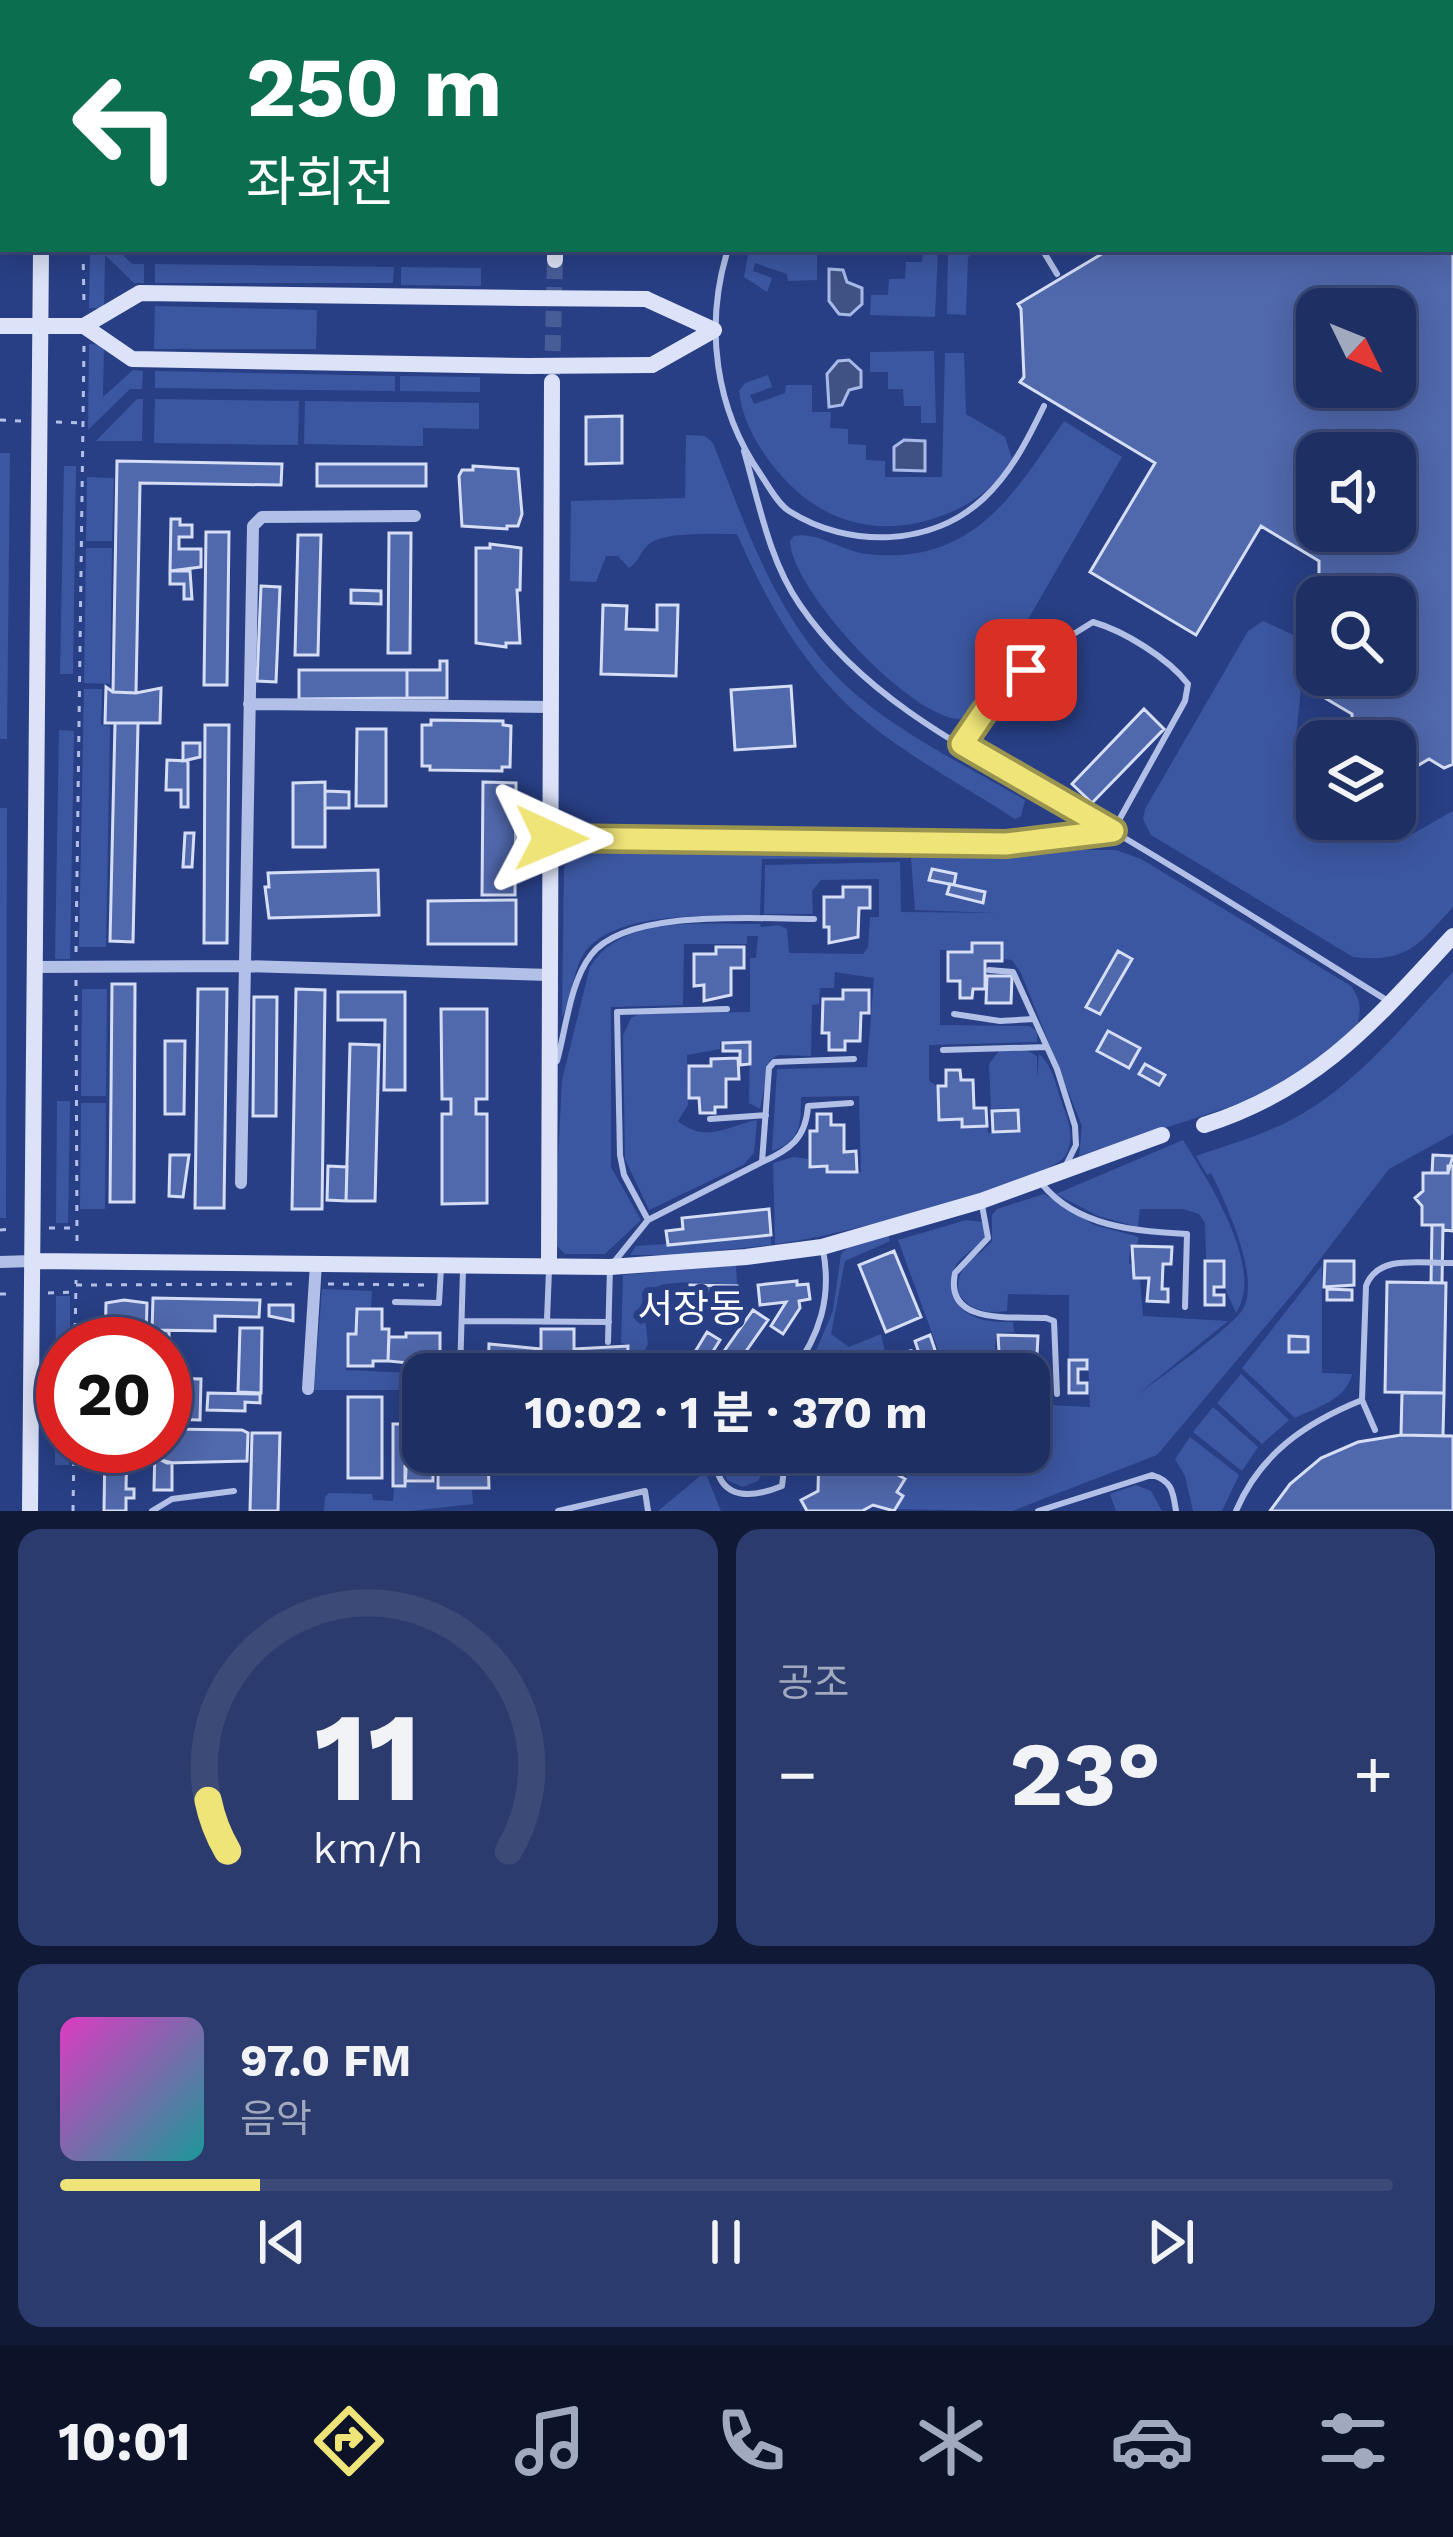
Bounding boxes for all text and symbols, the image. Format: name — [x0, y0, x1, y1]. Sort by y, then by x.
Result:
text: 250 m — [246, 38, 502, 136]
icon: left — [48, 48, 204, 204]
text: 좌회전 — [246, 151, 395, 214]
north arrow — [1296, 288, 1416, 408]
map controls — [1296, 288, 1416, 840]
button: sound — [1296, 432, 1416, 552]
button: search — [1296, 576, 1416, 696]
pin — [975, 619, 1077, 721]
icon: arrive — [993, 637, 1059, 703]
button: layers — [1296, 720, 1416, 840]
position arrow — [488, 775, 614, 901]
district label: 서장동 — [637, 1286, 745, 1331]
speed limit sign: 20 — [36, 1317, 192, 1473]
text: 10:02 · 1 분 · 370 m — [524, 1386, 928, 1439]
text: 공조 — [778, 1660, 849, 1705]
text: 11 — [314, 1684, 422, 1830]
text: 23° — [1009, 1721, 1161, 1827]
text: − — [778, 1736, 817, 1813]
text: + — [1353, 1736, 1393, 1813]
text: km/h — [312, 1822, 423, 1872]
text: 97.0 FM — [240, 2034, 412, 2087]
text: 음악 — [240, 2096, 312, 2141]
icon: previous — [249, 2209, 315, 2275]
icon: pause — [693, 2209, 759, 2275]
icon: next — [1138, 2209, 1204, 2275]
icon: directions — [307, 2399, 391, 2483]
icon: music — [508, 2399, 592, 2483]
icon: phone — [709, 2399, 793, 2483]
icon: climate — [909, 2399, 993, 2483]
icon: car — [1110, 2399, 1194, 2483]
icon: filters — [1311, 2399, 1395, 2483]
text: 10:01 — [58, 2410, 191, 2473]

